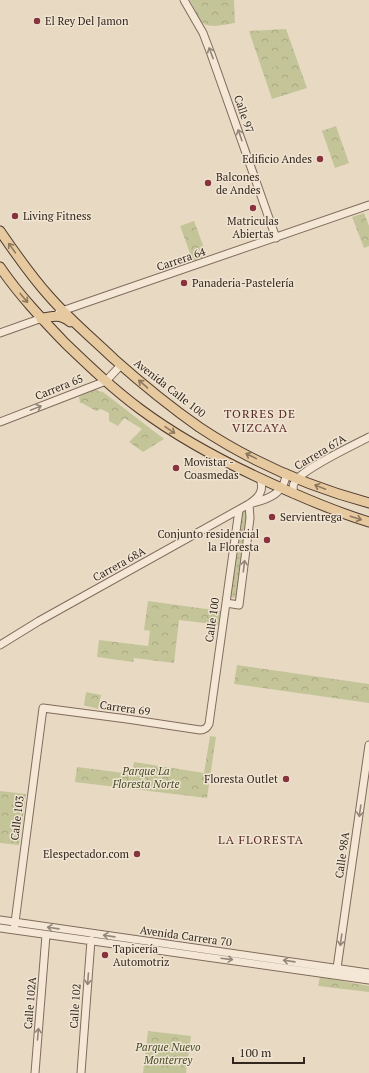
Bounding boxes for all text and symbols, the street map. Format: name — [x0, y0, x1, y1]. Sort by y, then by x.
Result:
place label: El Rey Del Jamon — [45, 14, 129, 28]
marker: El Rey Del Jamon — [32, 16, 42, 26]
one-way arrow — [206, 48, 214, 60]
street label: Calle 97 — [231, 93, 257, 135]
one-way arrow — [235, 130, 243, 142]
place label: Edificio Andes — [242, 152, 312, 166]
marker: Edificio Andes — [315, 154, 325, 164]
place label: Balcones de Andes — [216, 170, 261, 197]
marker: Balcones de Andes — [203, 178, 213, 188]
marker: Matriculas Abiertas — [248, 203, 258, 213]
place label: Living Fitness — [23, 209, 91, 223]
marker: Living Fitness — [10, 211, 20, 221]
place label: Matriculas Abiertas — [227, 214, 279, 241]
one-way arrow — [8, 243, 16, 254]
street label: Carrera 64 — [155, 244, 207, 274]
place label: Panaderia-Pastelería — [192, 276, 294, 290]
marker: Panaderia-Pastelería — [179, 278, 189, 288]
one-way arrow — [19, 293, 28, 304]
street label: Avenida Calle 100 — [131, 356, 209, 420]
street label: Carrera 65 — [33, 371, 85, 403]
one-way arrow — [138, 379, 148, 389]
one-way arrow — [30, 404, 42, 411]
district label: TORRES DE VIZCAYA — [224, 406, 296, 435]
one-way arrow — [164, 426, 175, 434]
street label: Carrera 67A — [292, 431, 349, 473]
one-way arrow — [245, 452, 257, 459]
place label: Movistar - Coasmedas — [184, 455, 239, 482]
marker: Movistar - Coasmedas — [171, 463, 181, 473]
one-way arrow — [314, 482, 326, 490]
place label: Servientrega — [280, 510, 342, 524]
marker: Servientrega — [267, 512, 277, 522]
one-way arrow — [350, 515, 363, 522]
place label: Conjunto residencial la Floresta — [157, 527, 259, 554]
marker: Conjunto residencial la Floresta — [262, 535, 272, 545]
street label: Carrera 68A — [90, 544, 148, 584]
one-way arrow — [240, 560, 248, 573]
street label: Calle 100 — [202, 597, 222, 643]
street label: Carrera 69 — [99, 698, 151, 718]
park label: Parque La Floresta Norte — [111, 764, 180, 791]
place label: Floresta Outlet — [204, 772, 278, 786]
marker: Floresta Outlet — [281, 774, 291, 784]
street label: Calle 103 — [7, 795, 27, 841]
one-way arrow — [356, 804, 363, 817]
street label: Calle 98A — [332, 830, 352, 879]
district label: LA FLORESTA — [218, 832, 304, 847]
place label: Elespectador.com — [43, 847, 129, 861]
marker: Elespectador.com — [132, 849, 142, 859]
street label: Avenida Carrera 70 — [139, 923, 233, 949]
one-way arrow — [47, 924, 60, 932]
one-way arrow — [103, 932, 116, 940]
one-way arrow — [337, 933, 345, 946]
place label: Tapicería Automotriz — [113, 942, 169, 969]
marker: Tapicería Automotriz — [100, 950, 110, 960]
one-way arrow — [220, 955, 233, 963]
one-way arrow — [283, 957, 296, 965]
one-way arrow — [85, 972, 92, 985]
street label: Calle 102A — [21, 976, 39, 1030]
street label: Calle 102 — [66, 983, 84, 1029]
one-way arrow — [35, 1028, 42, 1041]
scale bar — [233, 1039, 304, 1065]
park label: Parque Nuevo Monterrey — [134, 1040, 201, 1067]
text: 100 m — [239, 1045, 272, 1060]

